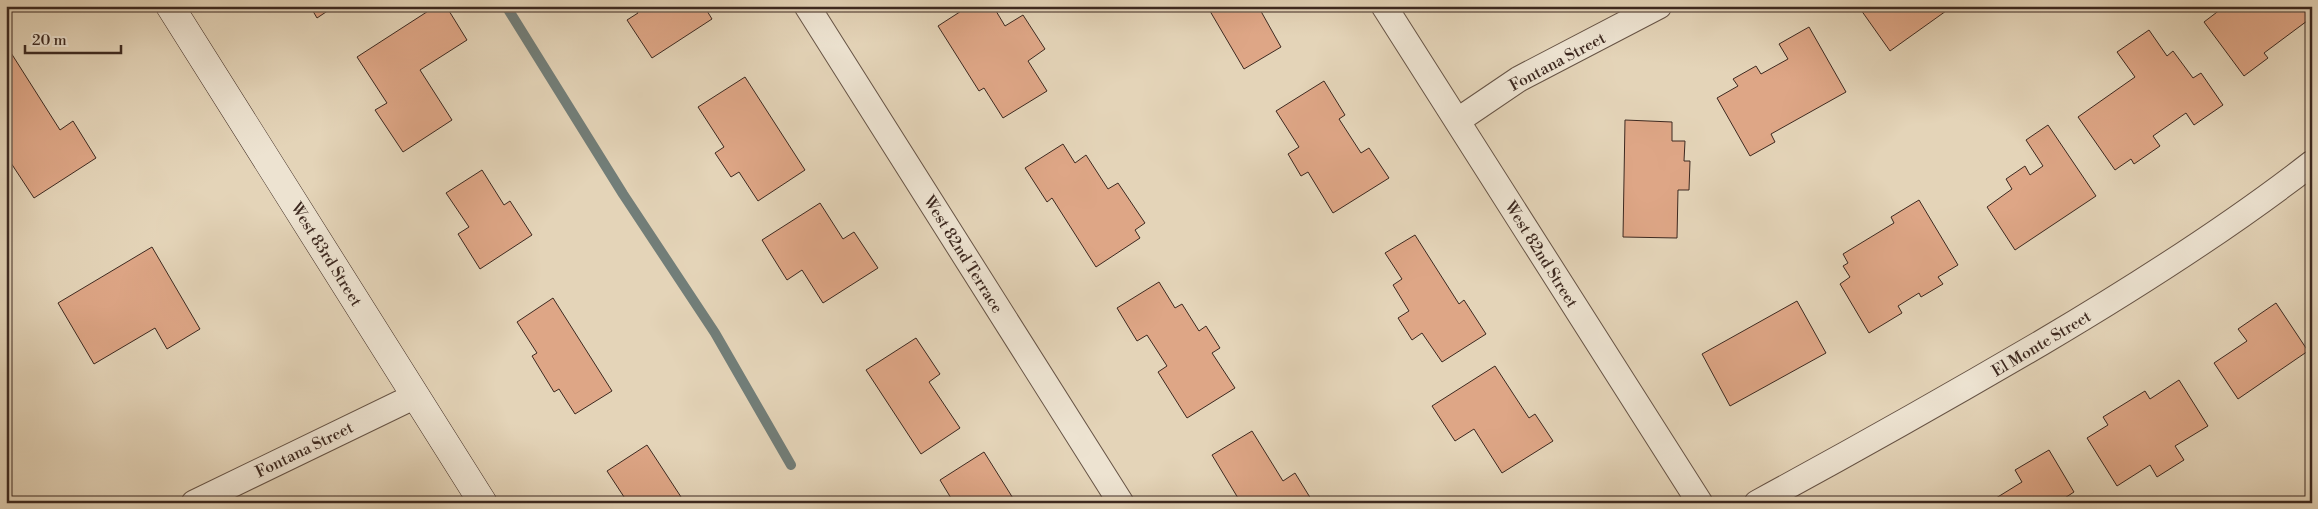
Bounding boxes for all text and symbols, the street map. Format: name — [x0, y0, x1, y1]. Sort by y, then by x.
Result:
scale bar — [25, 22, 121, 54]
street label: Fontana Street — [1506, 28, 1609, 96]
text: 20 m — [32, 31, 67, 50]
street label: West 82nd Terrace — [918, 191, 1007, 317]
street label: West 82nd Street — [1500, 197, 1582, 312]
street label: West 83rd Street — [286, 198, 366, 311]
street label: El Monte Street — [1988, 306, 2095, 381]
street label: Fontana Street — [252, 417, 357, 482]

